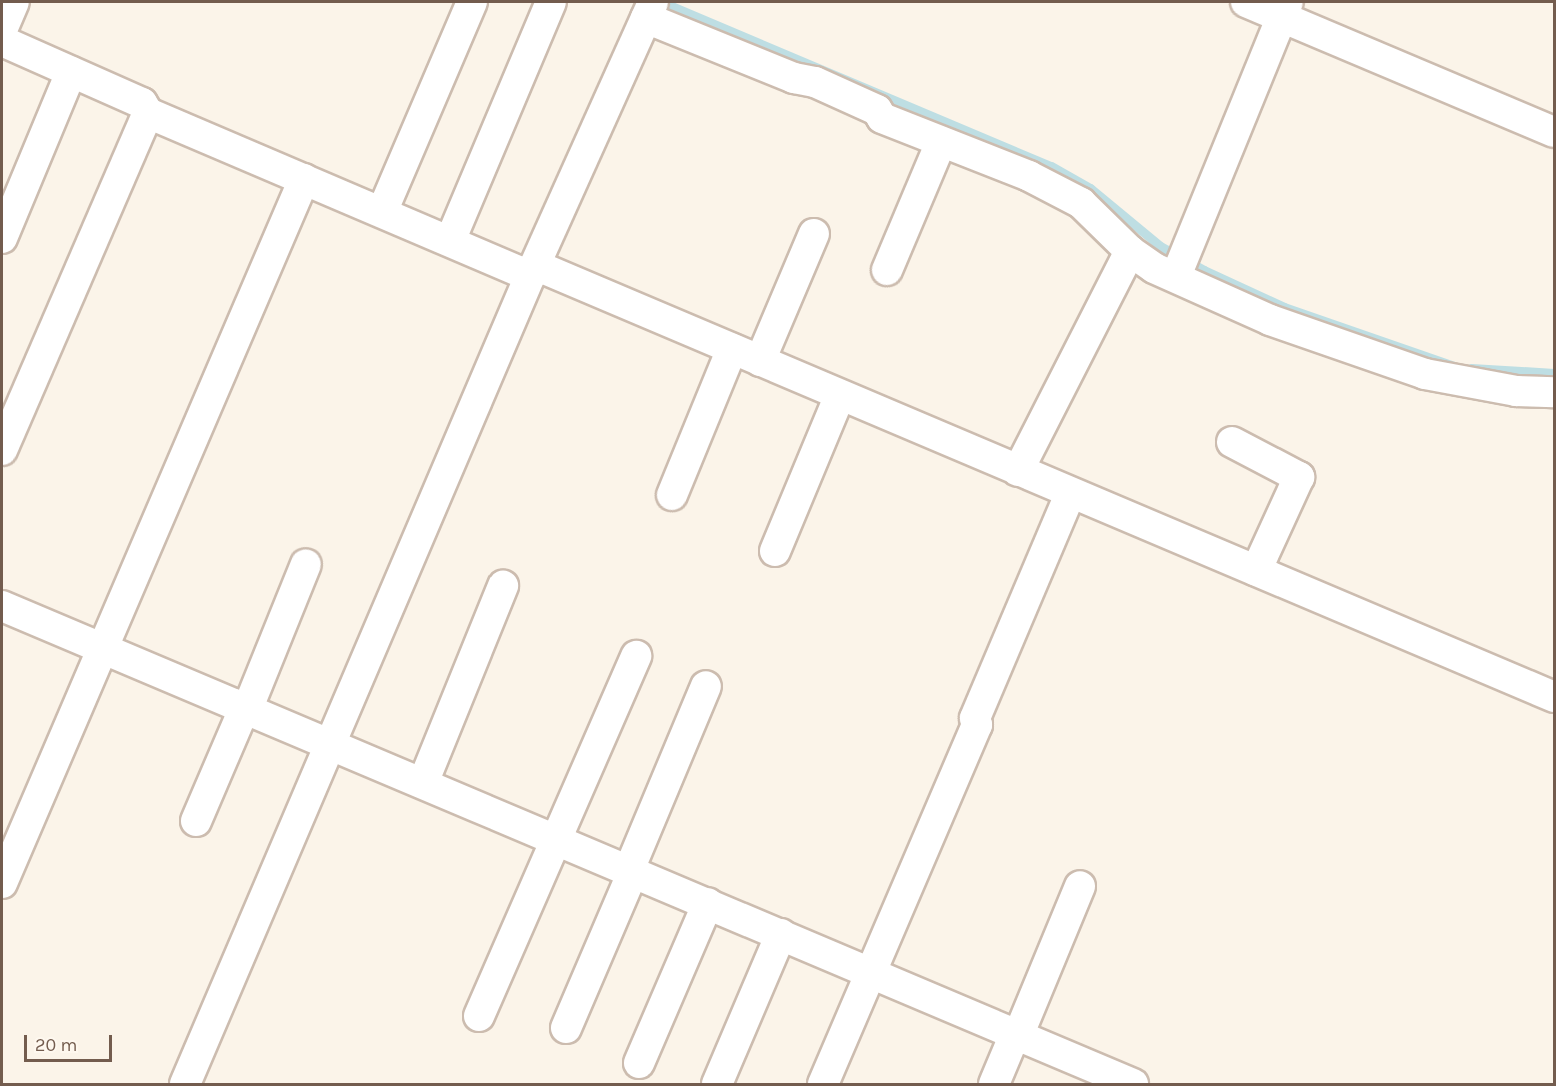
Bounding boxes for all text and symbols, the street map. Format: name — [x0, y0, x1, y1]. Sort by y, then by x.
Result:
scale bar — [27, 1023, 116, 1061]
text: 20 m — [35, 1034, 77, 1056]

